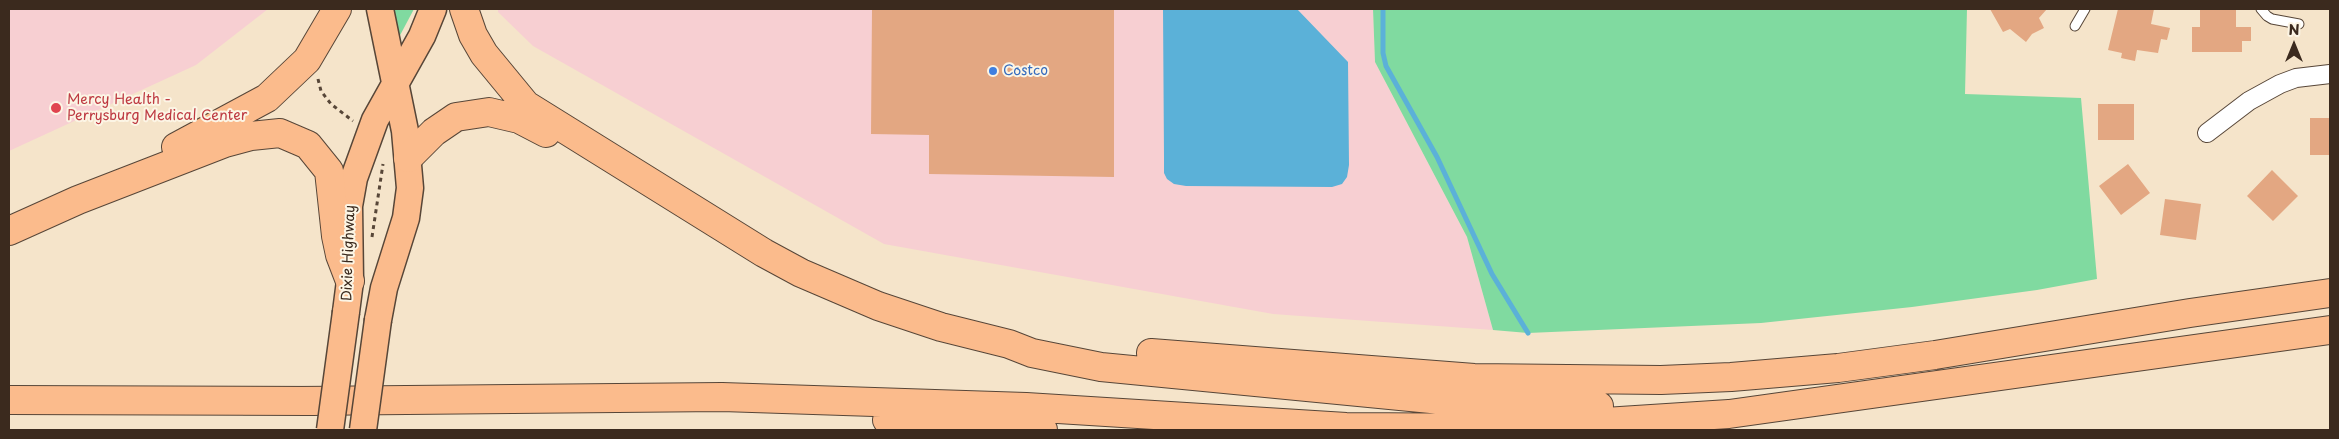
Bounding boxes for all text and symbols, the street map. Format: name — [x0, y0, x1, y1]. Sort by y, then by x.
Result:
text: N — [2288, 19, 2300, 40]
north arrow — [2269, 20, 2319, 70]
place label: Costco — [1003, 63, 1048, 79]
marker: Costco — [987, 65, 999, 77]
place label: Mercy Health - Perrysburg Medical Center — [67, 92, 247, 124]
marker: Mercy Health - Perrysburg Medical Center — [49, 101, 63, 115]
street label: Dixie Highway — [339, 205, 359, 301]

